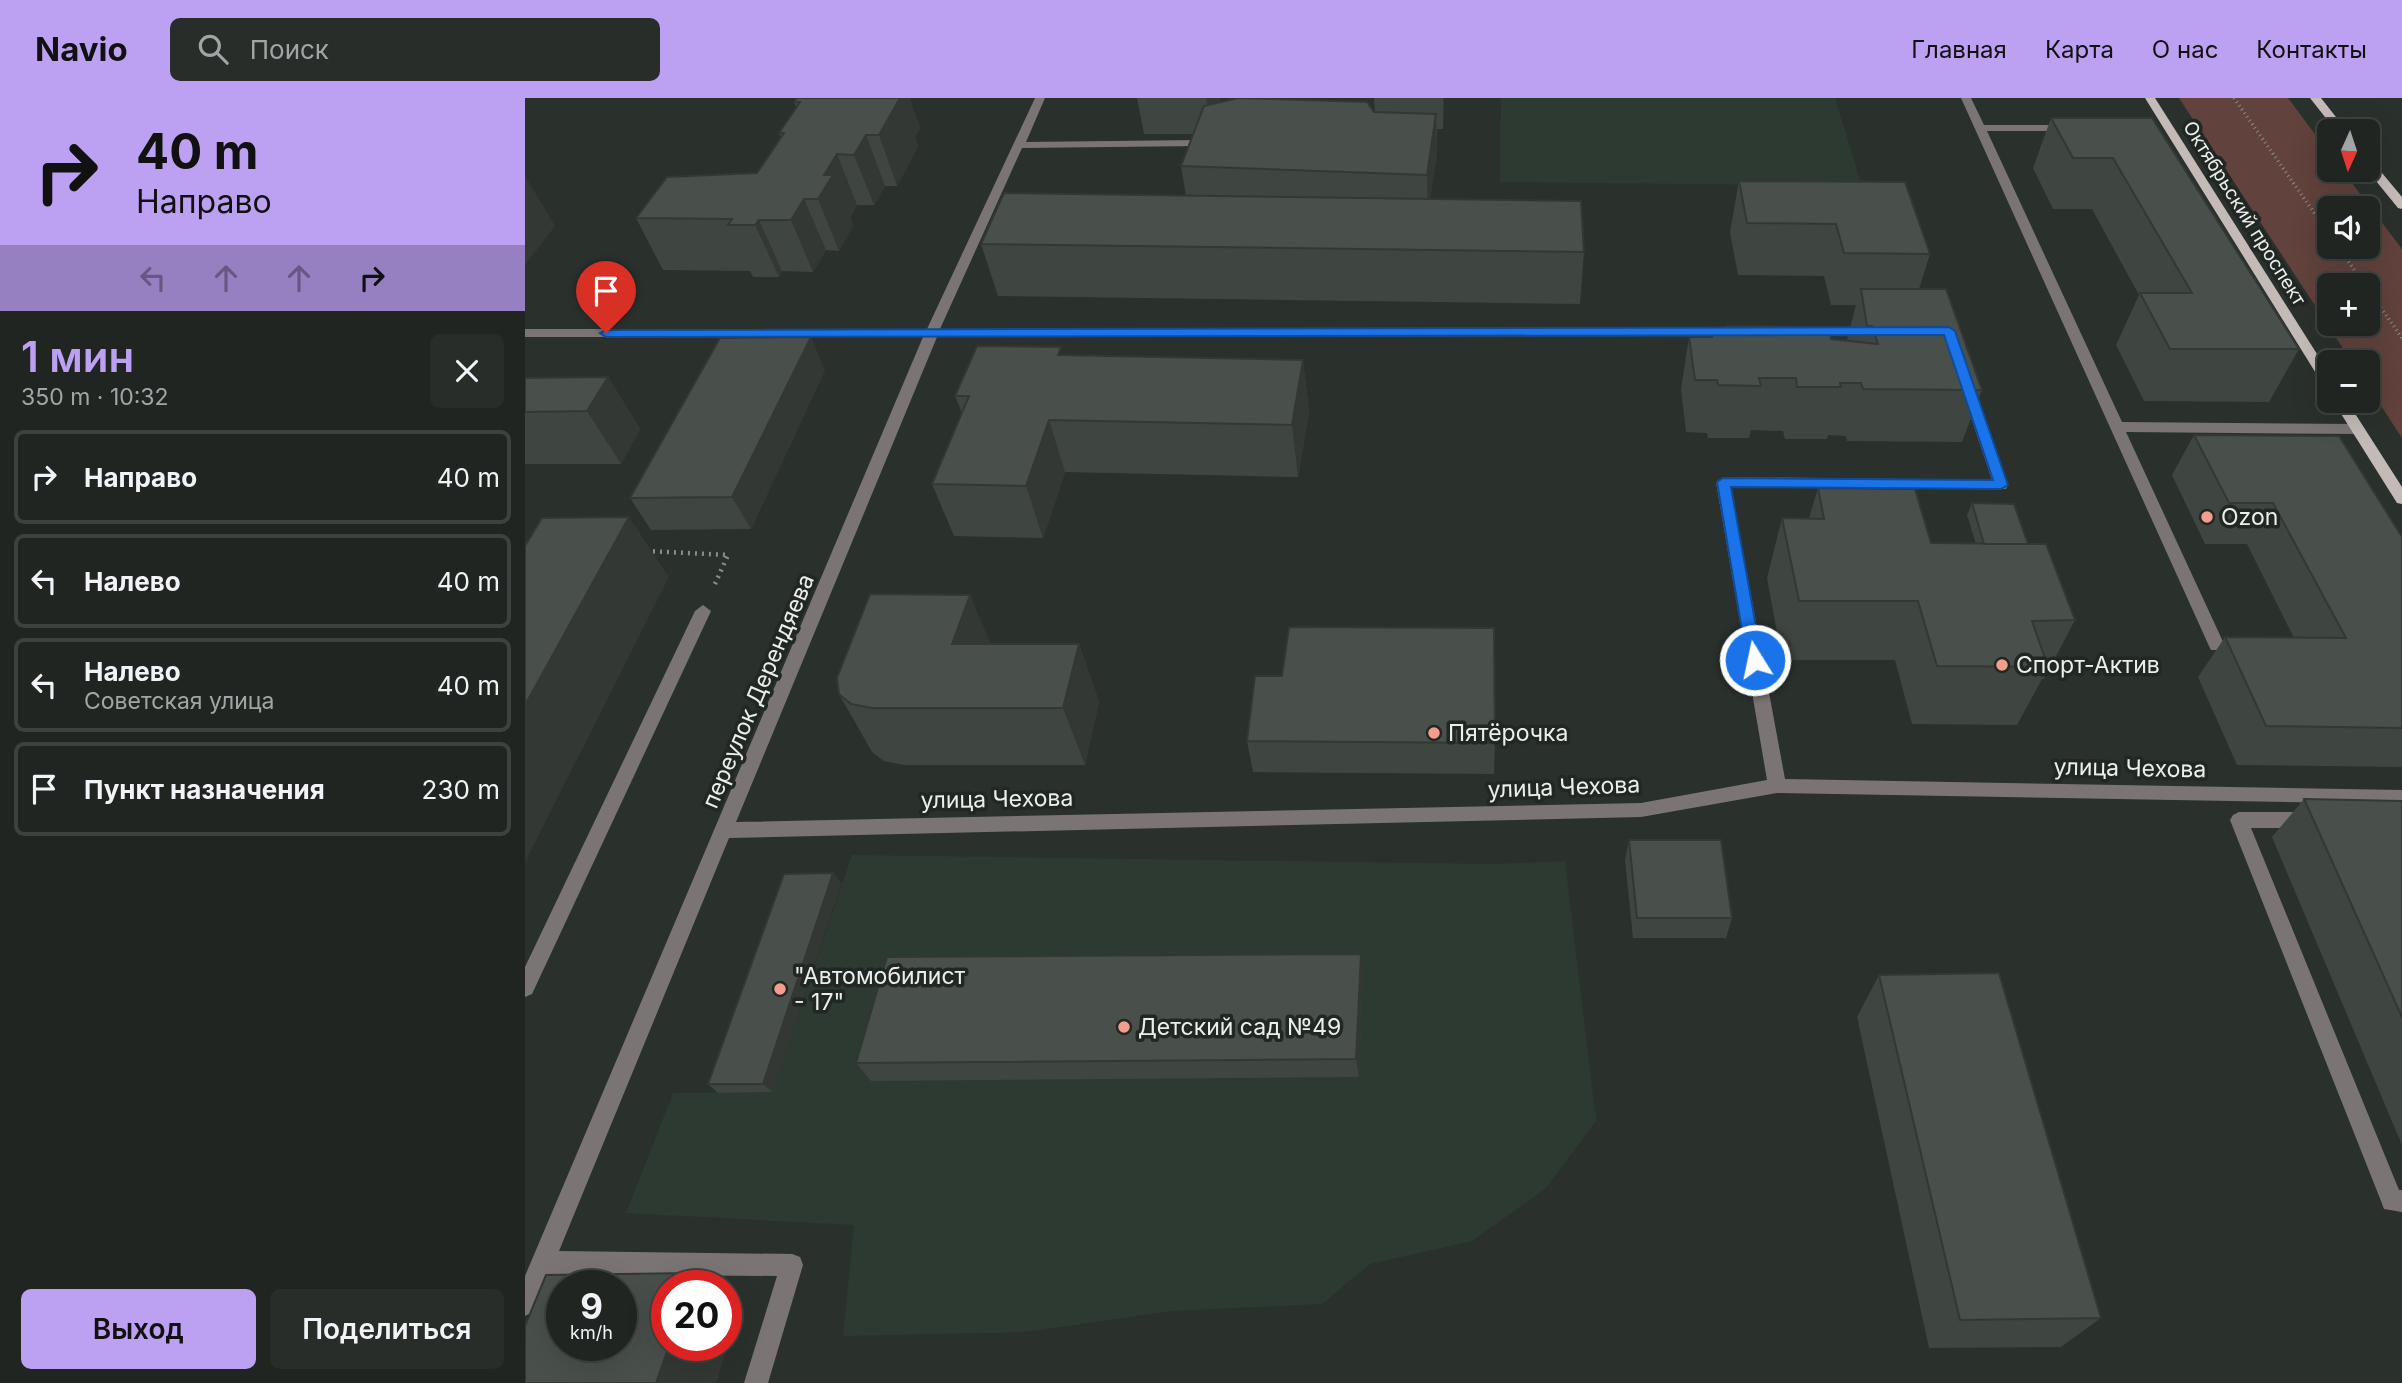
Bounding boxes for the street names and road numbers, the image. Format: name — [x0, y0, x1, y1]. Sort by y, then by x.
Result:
street label: Октябрьский проспект — [2178, 117, 2311, 310]
street label: переулок Дерендяева — [696, 570, 820, 812]
street label: улица Чехова — [2053, 753, 2207, 783]
street label: улица Чехова — [1487, 770, 1641, 804]
street label: улица Чехова — [920, 784, 1074, 814]

